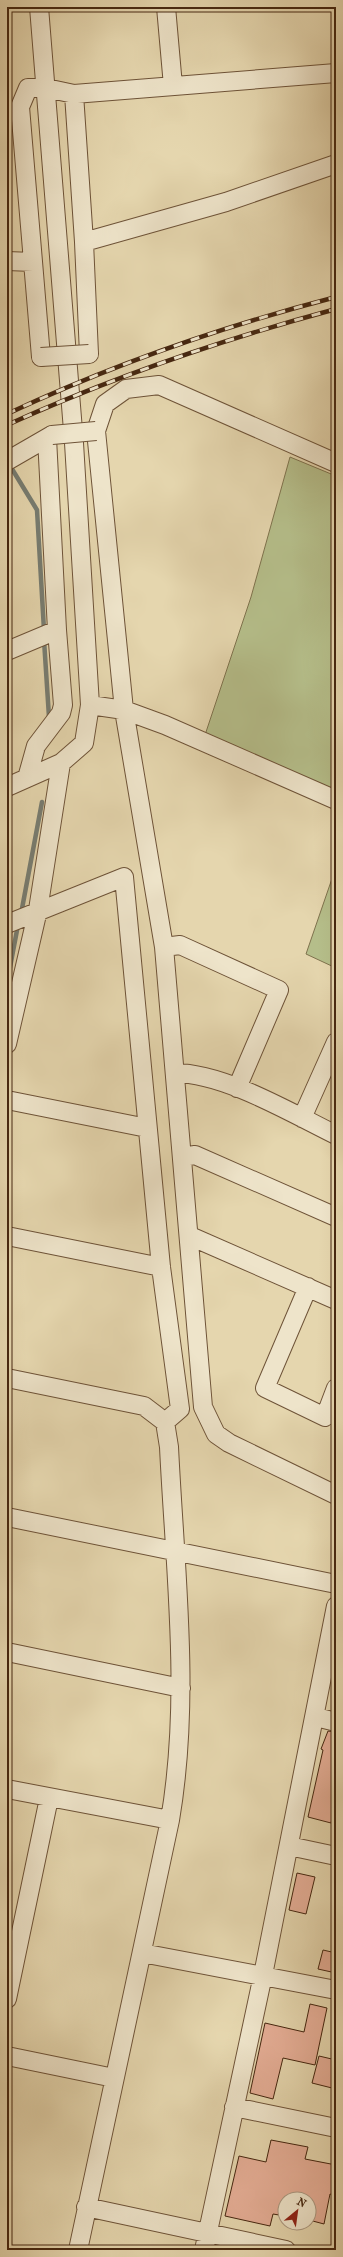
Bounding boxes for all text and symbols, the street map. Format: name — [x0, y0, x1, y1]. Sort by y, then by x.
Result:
north arrow — [277, 2191, 317, 2231]
text: N — [295, 2195, 309, 2211]

